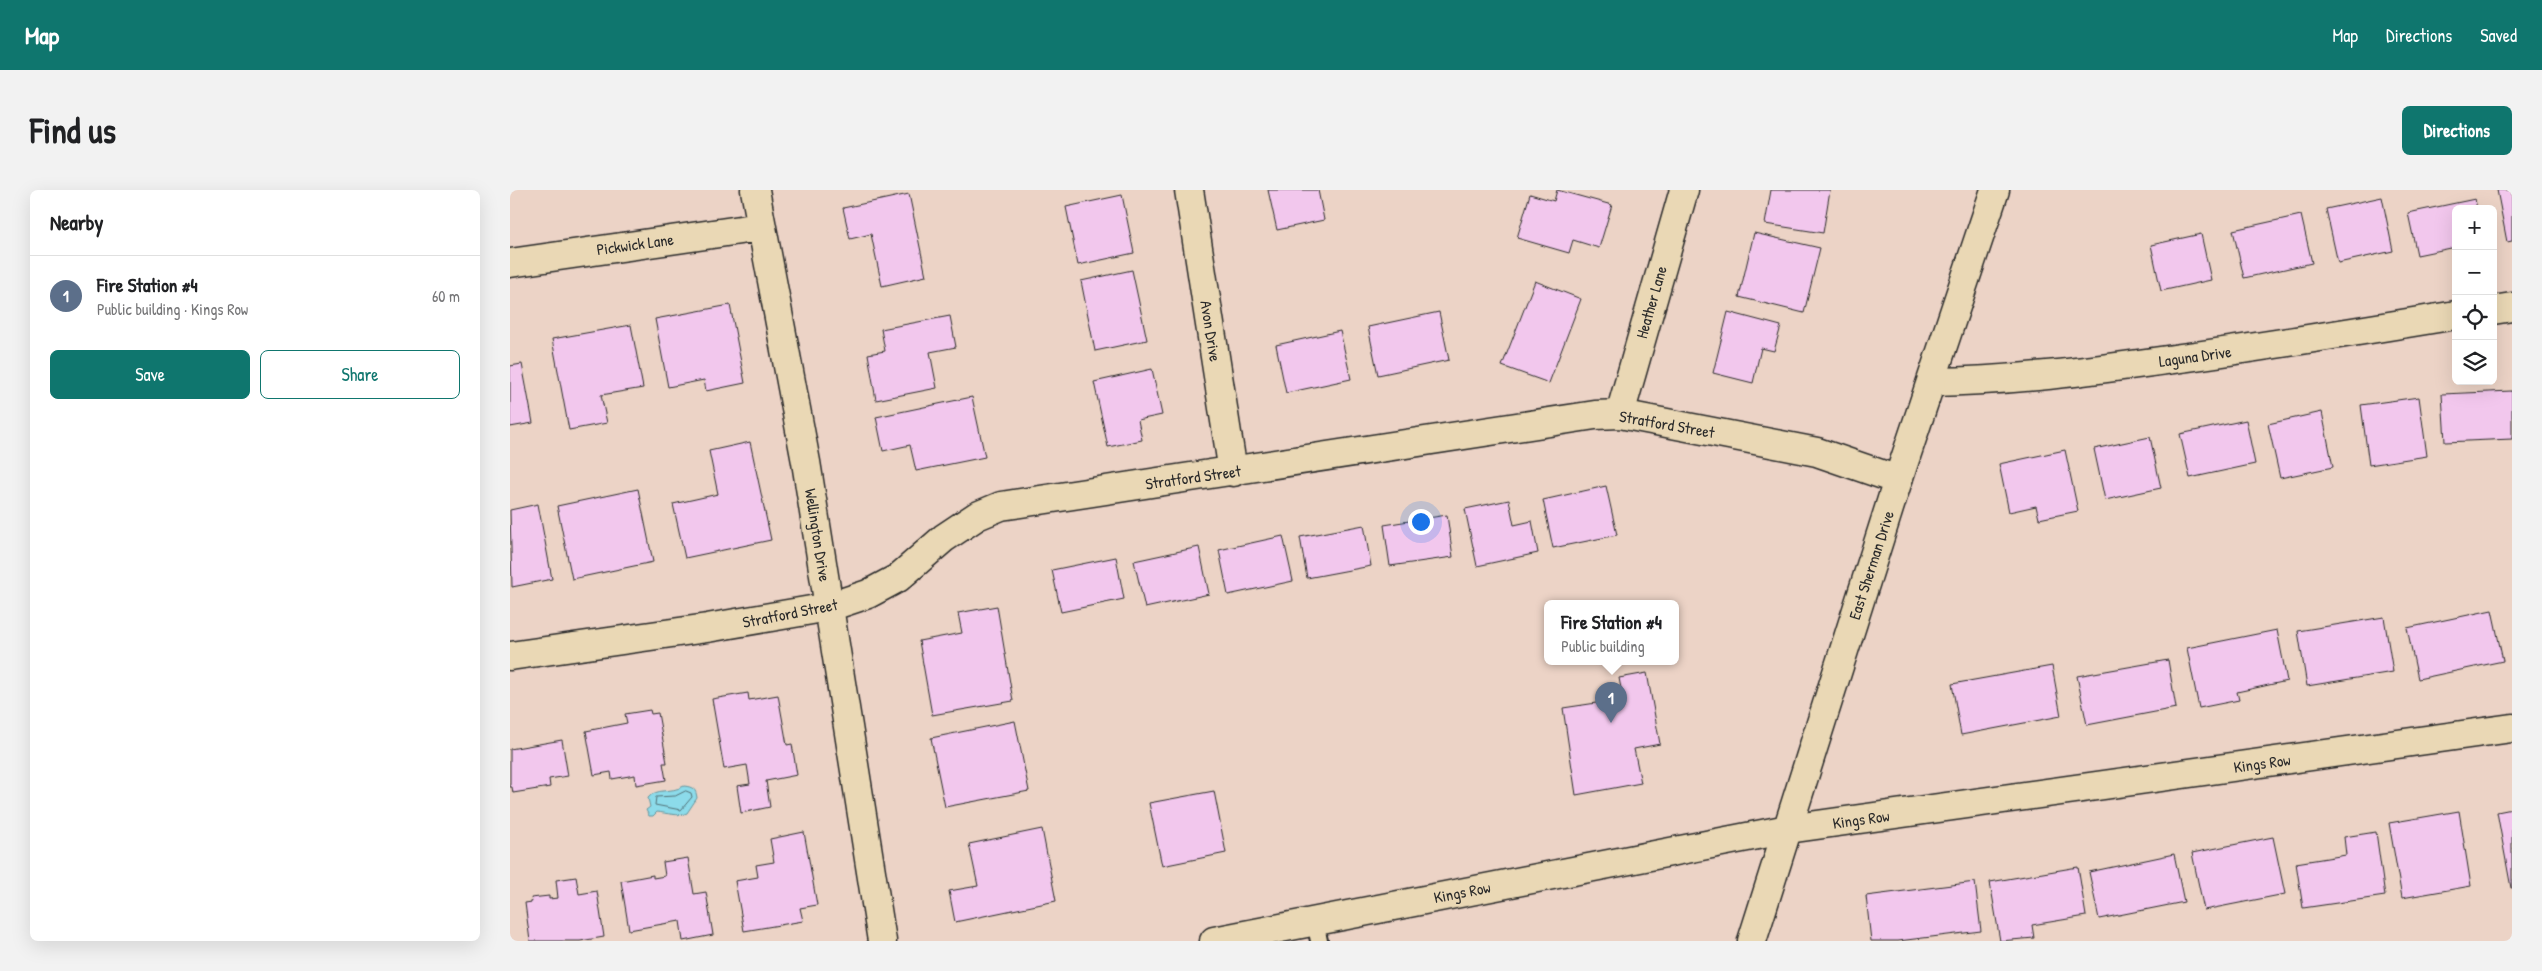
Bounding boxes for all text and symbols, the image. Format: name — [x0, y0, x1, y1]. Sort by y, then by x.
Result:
text: Map — [25, 19, 59, 51]
text: Map — [2333, 23, 2358, 48]
text: Directions — [2386, 23, 2452, 48]
text: Saved — [2480, 23, 2517, 48]
button: Directions — [2402, 106, 2512, 155]
text: Find us — [30, 107, 116, 154]
map controls — [2452, 205, 2497, 385]
button: + — [2452, 205, 2497, 250]
text: Nearby — [50, 208, 103, 237]
street label: Pickwick Lane — [595, 228, 676, 260]
button: − — [2452, 250, 2497, 295]
street label: Heather Lane — [1630, 263, 1672, 341]
text: Fire Station #4 — [97, 272, 198, 298]
text: 1 — [63, 285, 69, 307]
text: 60 m — [432, 285, 460, 307]
button: locate — [2452, 295, 2497, 340]
text: Public building · Kings Row — [97, 298, 248, 320]
street label: Avon Drive — [1195, 299, 1227, 364]
street label: Laguna Drive — [2157, 340, 2233, 372]
button: layers — [2452, 340, 2497, 385]
button: Save — [50, 350, 250, 399]
button: Share — [260, 350, 460, 399]
street label: Stratford Street — [1618, 405, 1717, 443]
street label: Stratford Street — [1144, 459, 1243, 495]
street label: Wellington Drive — [800, 487, 836, 584]
street label: East Sherman Drive — [1843, 507, 1899, 622]
your location — [1408, 509, 1434, 535]
street label: Stratford Street — [741, 593, 840, 633]
popup — [1544, 600, 1679, 665]
text: Fire Station #4 — [1561, 609, 1662, 635]
text: Public building — [1561, 635, 1645, 657]
pin: 1 — [1595, 682, 1627, 723]
street label: Kings Row — [2232, 748, 2292, 778]
street label: Kings Row — [1831, 804, 1891, 834]
street label: Kings Row — [1432, 876, 1492, 908]

